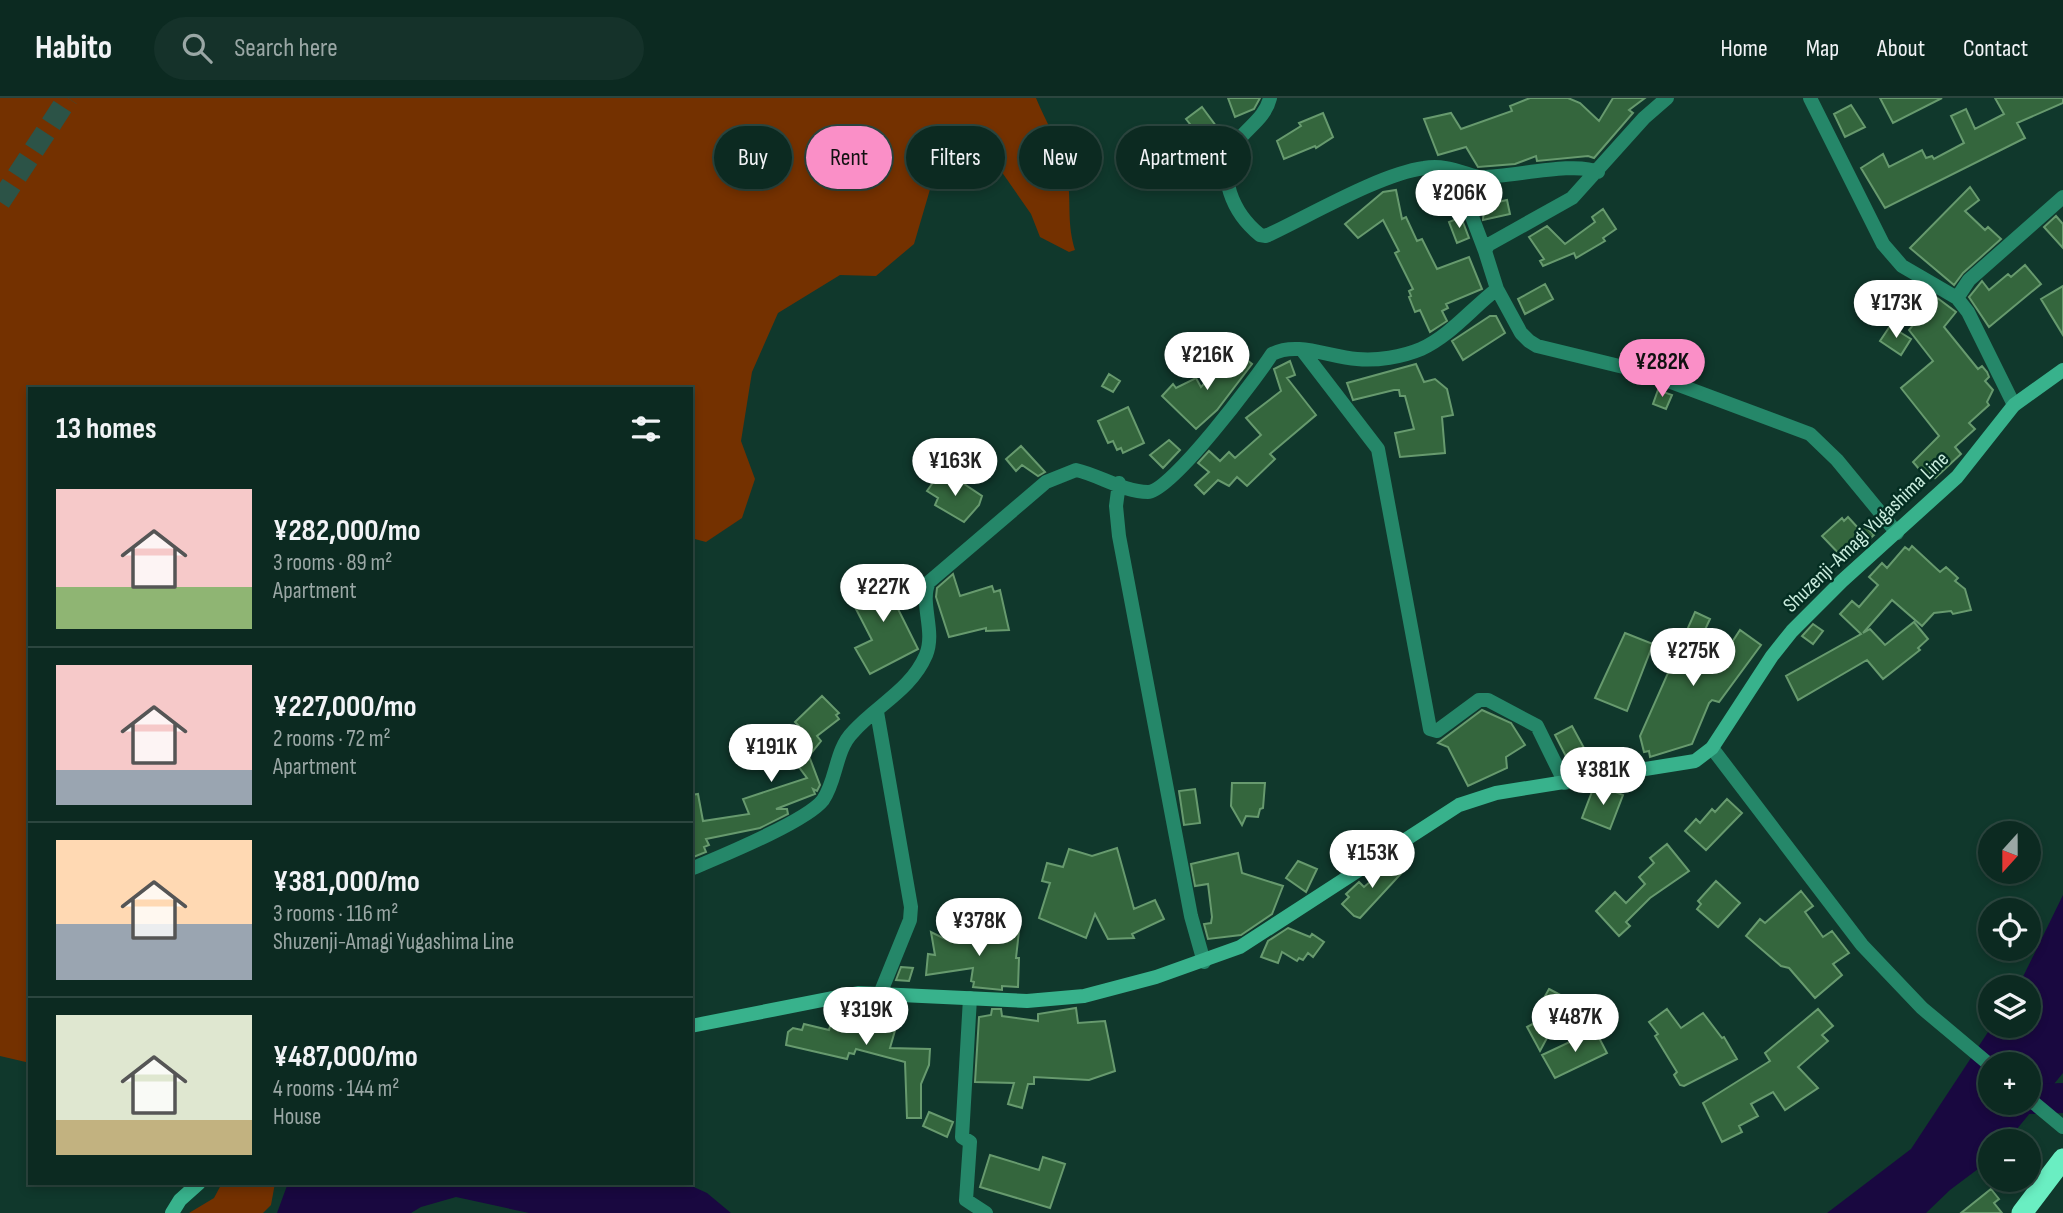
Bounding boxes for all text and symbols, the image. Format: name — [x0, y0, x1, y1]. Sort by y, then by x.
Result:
search box — [154, 17, 644, 80]
text: Habito — [35, 28, 112, 68]
icon: search — [178, 29, 216, 67]
text: Search here — [234, 33, 338, 64]
text: Home — [1720, 34, 1768, 63]
text: Map — [1806, 34, 1839, 63]
text: About — [1877, 34, 1925, 63]
text: Contact — [1963, 34, 2028, 63]
chip: Buy — [714, 126, 792, 189]
chip: Rent — [806, 126, 892, 189]
chip: Filters — [906, 126, 1005, 189]
chip: New — [1019, 126, 1102, 189]
chip: Apartment — [1116, 126, 1251, 189]
pin: ¥206K — [1410, 170, 1508, 230]
text: ¥206K — [1432, 179, 1487, 207]
pin: ¥173K — [1847, 280, 1945, 340]
text: ¥173K — [1870, 289, 1922, 317]
pin: ¥216K — [1158, 332, 1256, 392]
pin: ¥282K — [1613, 340, 1711, 399]
text: ¥216K — [1180, 341, 1234, 369]
text: ¥282K — [1635, 348, 1689, 376]
icon: filters — [627, 410, 665, 448]
text: 13 homes — [56, 411, 157, 447]
pin: ¥163K — [906, 438, 1004, 498]
street label: Shuzenji-Amagi Yugashima Line — [1778, 446, 1954, 618]
text: ¥163K — [928, 447, 982, 475]
text: ¥282,000/mo — [273, 513, 421, 549]
icon: home — [112, 517, 196, 601]
text: 3 rooms · 89 m² — [273, 549, 392, 577]
pin: ¥227K — [834, 564, 932, 624]
text: ¥227K — [856, 573, 910, 601]
text: Apartment — [273, 577, 357, 605]
pin: ¥275K — [1644, 628, 1742, 688]
text: ¥275K — [1666, 637, 1720, 665]
text: ¥227,000/mo — [273, 689, 416, 725]
icon: home — [112, 693, 196, 777]
pin: ¥191K — [722, 724, 820, 784]
text: 2 rooms · 72 m² — [273, 725, 391, 753]
text: ¥191K — [745, 733, 797, 761]
pin: ¥381K — [1554, 748, 1652, 807]
text: Apartment — [273, 753, 357, 781]
text: ¥381K — [1576, 756, 1630, 784]
north arrow — [1978, 821, 2040, 884]
map controls — [1978, 821, 2041, 1192]
pin: ¥153K — [1323, 830, 1421, 890]
text: ¥153K — [1346, 839, 1398, 867]
text: ¥381,000/mo — [273, 864, 420, 900]
icon: home — [112, 868, 196, 952]
pin: ¥378K — [930, 898, 1028, 958]
button: locate — [1978, 898, 2041, 961]
text: 3 rooms · 116 m² — [273, 900, 398, 928]
text: ¥378K — [952, 907, 1006, 935]
text: Shuzenji-Amagi Yugashima Line — [273, 928, 514, 956]
button: layers — [1978, 975, 2041, 1038]
pin: ¥319K — [817, 988, 915, 1047]
pin: ¥487K — [1526, 995, 1624, 1054]
text: ¥319K — [839, 996, 893, 1024]
text: ¥487K — [1548, 1003, 1602, 1031]
text: ¥487,000/mo — [273, 1039, 418, 1075]
icon: home — [112, 1043, 196, 1127]
button: + — [1978, 1052, 2041, 1115]
text: 4 rooms · 144 m² — [273, 1075, 399, 1103]
text: House — [273, 1103, 321, 1131]
button: − — [1978, 1129, 2041, 1192]

